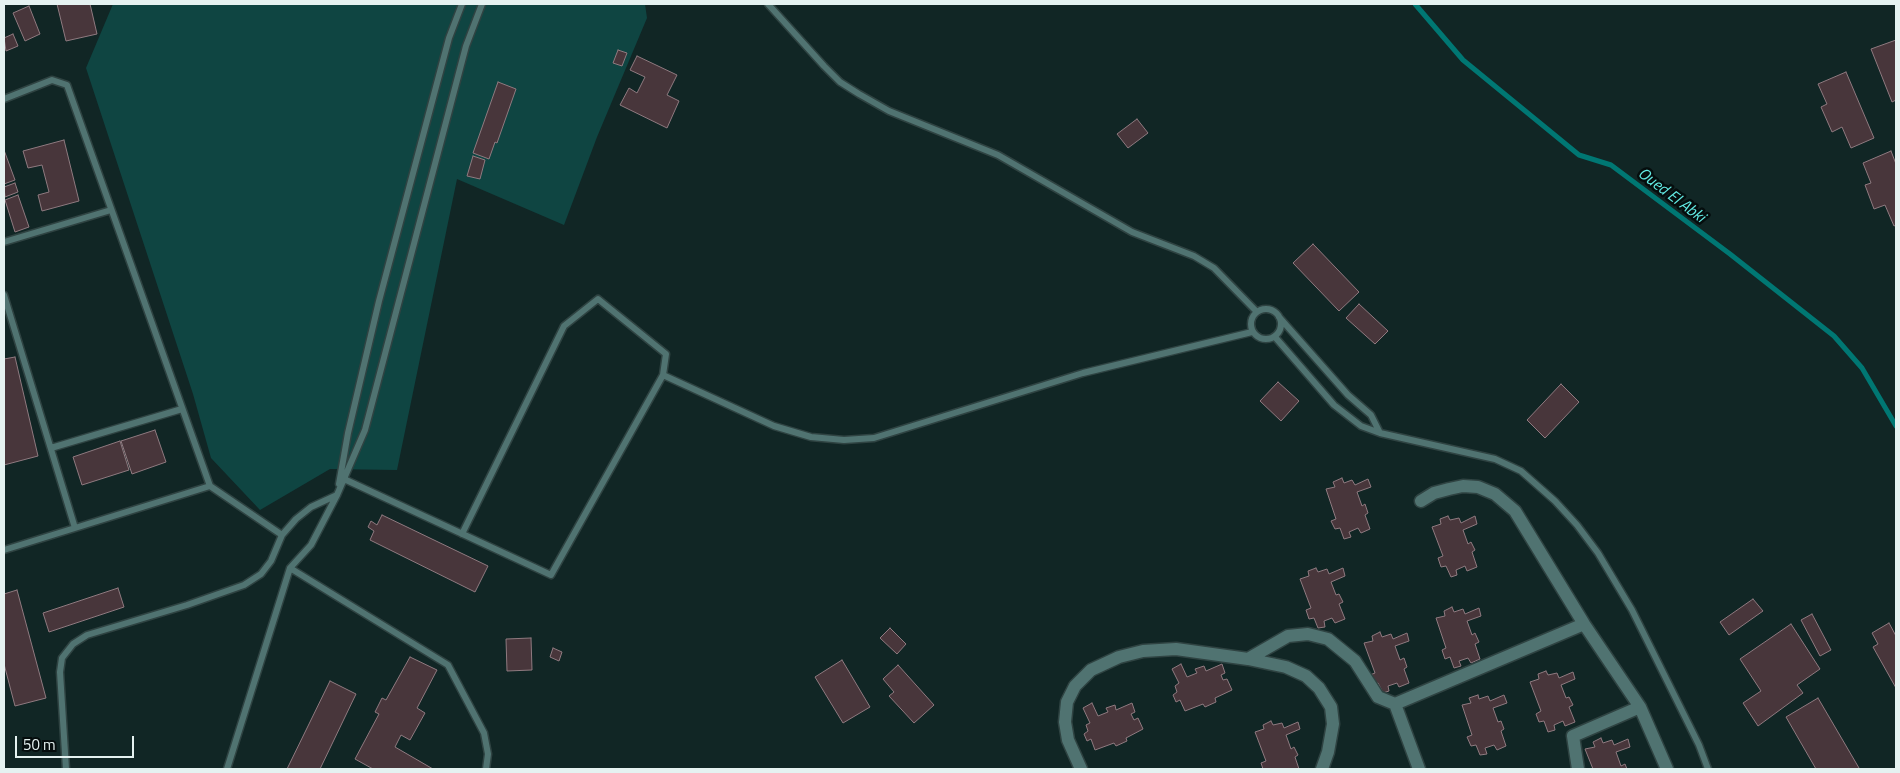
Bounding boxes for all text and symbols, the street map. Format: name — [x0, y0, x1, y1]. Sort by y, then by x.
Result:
water label: Oued El Abki — [1634, 164, 1708, 228]
scale bar — [18, 726, 136, 758]
text: 50 m — [23, 733, 56, 756]

